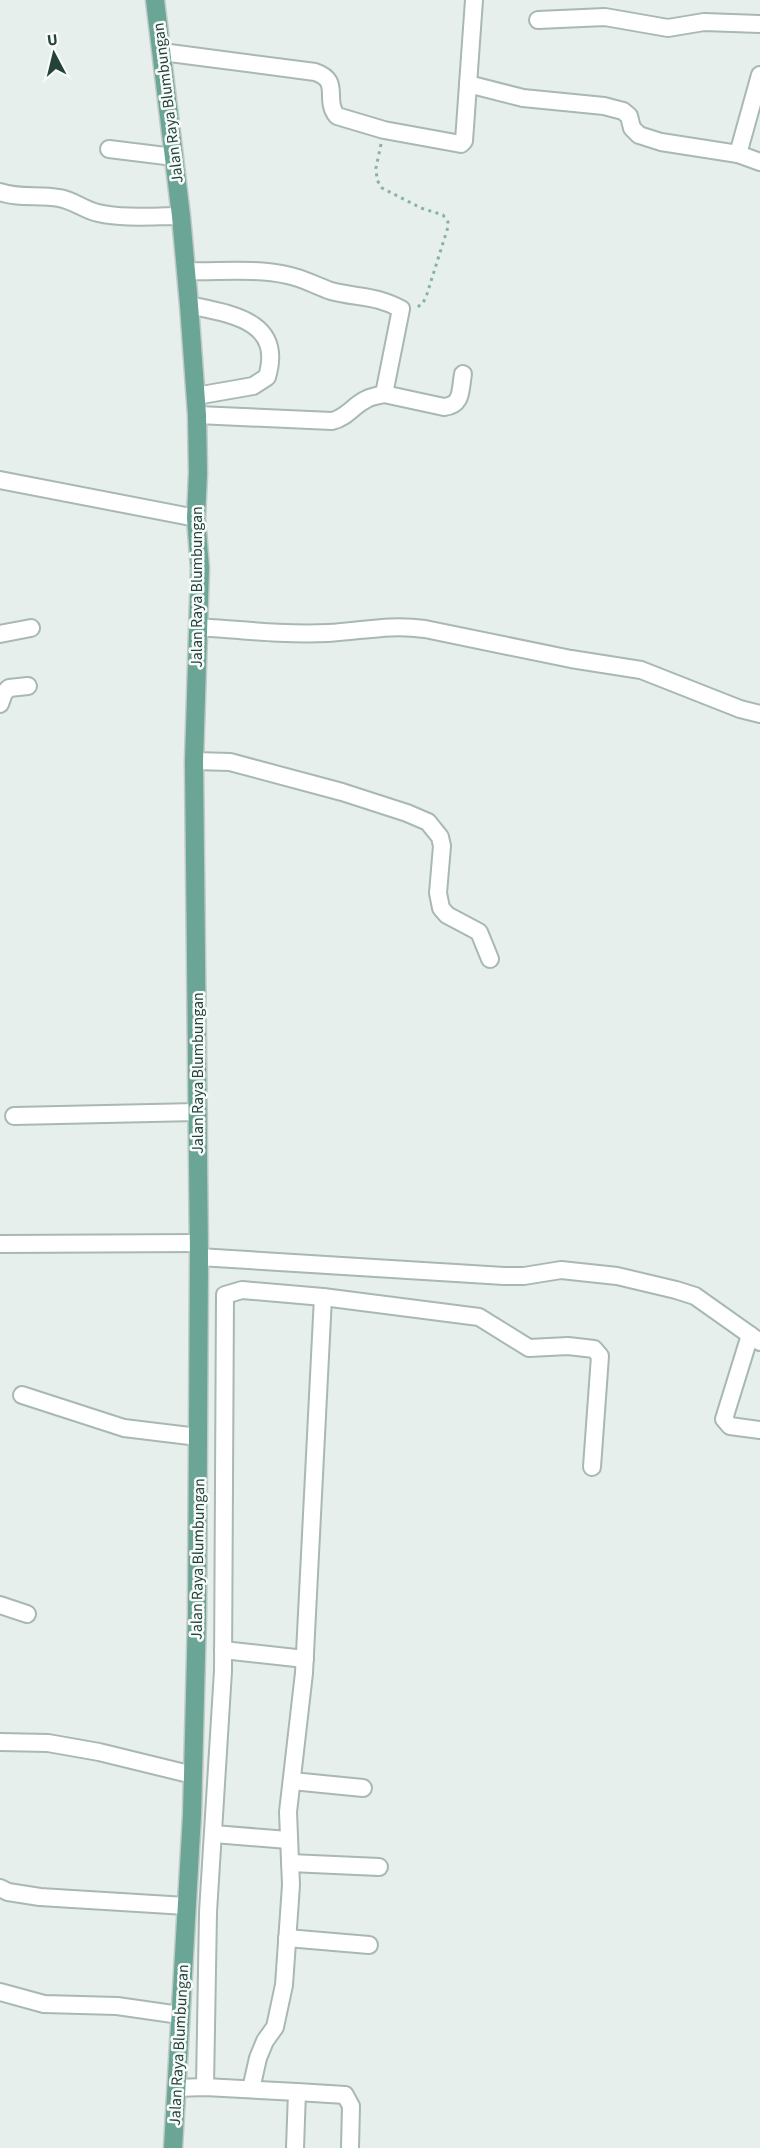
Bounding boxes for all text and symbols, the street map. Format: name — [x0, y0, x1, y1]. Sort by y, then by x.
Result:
street label: Jalan Raya Blumbungan — [147, 21, 189, 184]
north arrow — [24, 24, 84, 84]
text: U — [46, 29, 59, 52]
street label: Jalan Raya Blumbungan — [186, 506, 208, 668]
street label: Jalan Raya Blumbungan — [187, 992, 209, 1154]
street label: Jalan Raya Blumbungan — [186, 1478, 210, 1640]
street label: Jalan Raya Blumbungan — [164, 1964, 194, 2126]

